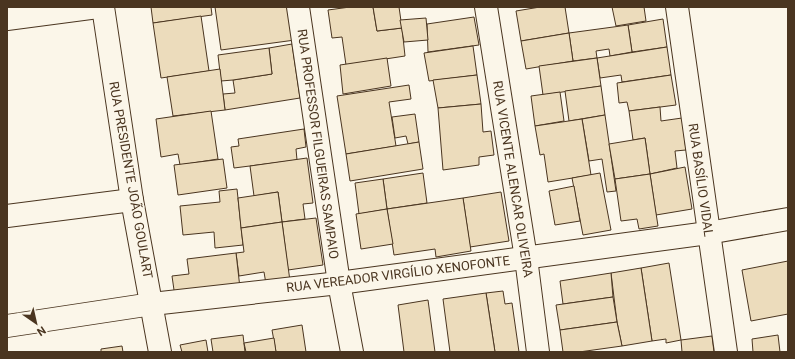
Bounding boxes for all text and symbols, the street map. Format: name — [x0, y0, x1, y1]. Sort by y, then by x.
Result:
street label: RUA PROFESSOR FILGUEIRAS SAMPAIO — [294, 28, 342, 260]
street label: RUA PRESIDENTE JOÃO GOULART — [106, 80, 157, 280]
street label: RUA VICENTE ALENCAR OLIVEIRA — [490, 80, 536, 279]
street label: RUA BASÍLIO VIDAL — [686, 122, 716, 238]
street label: RUA VEREADOR VIRGÍLIO XENOFONTE — [285, 253, 511, 295]
north arrow — [16, 303, 56, 343]
text: N — [34, 323, 48, 339]

